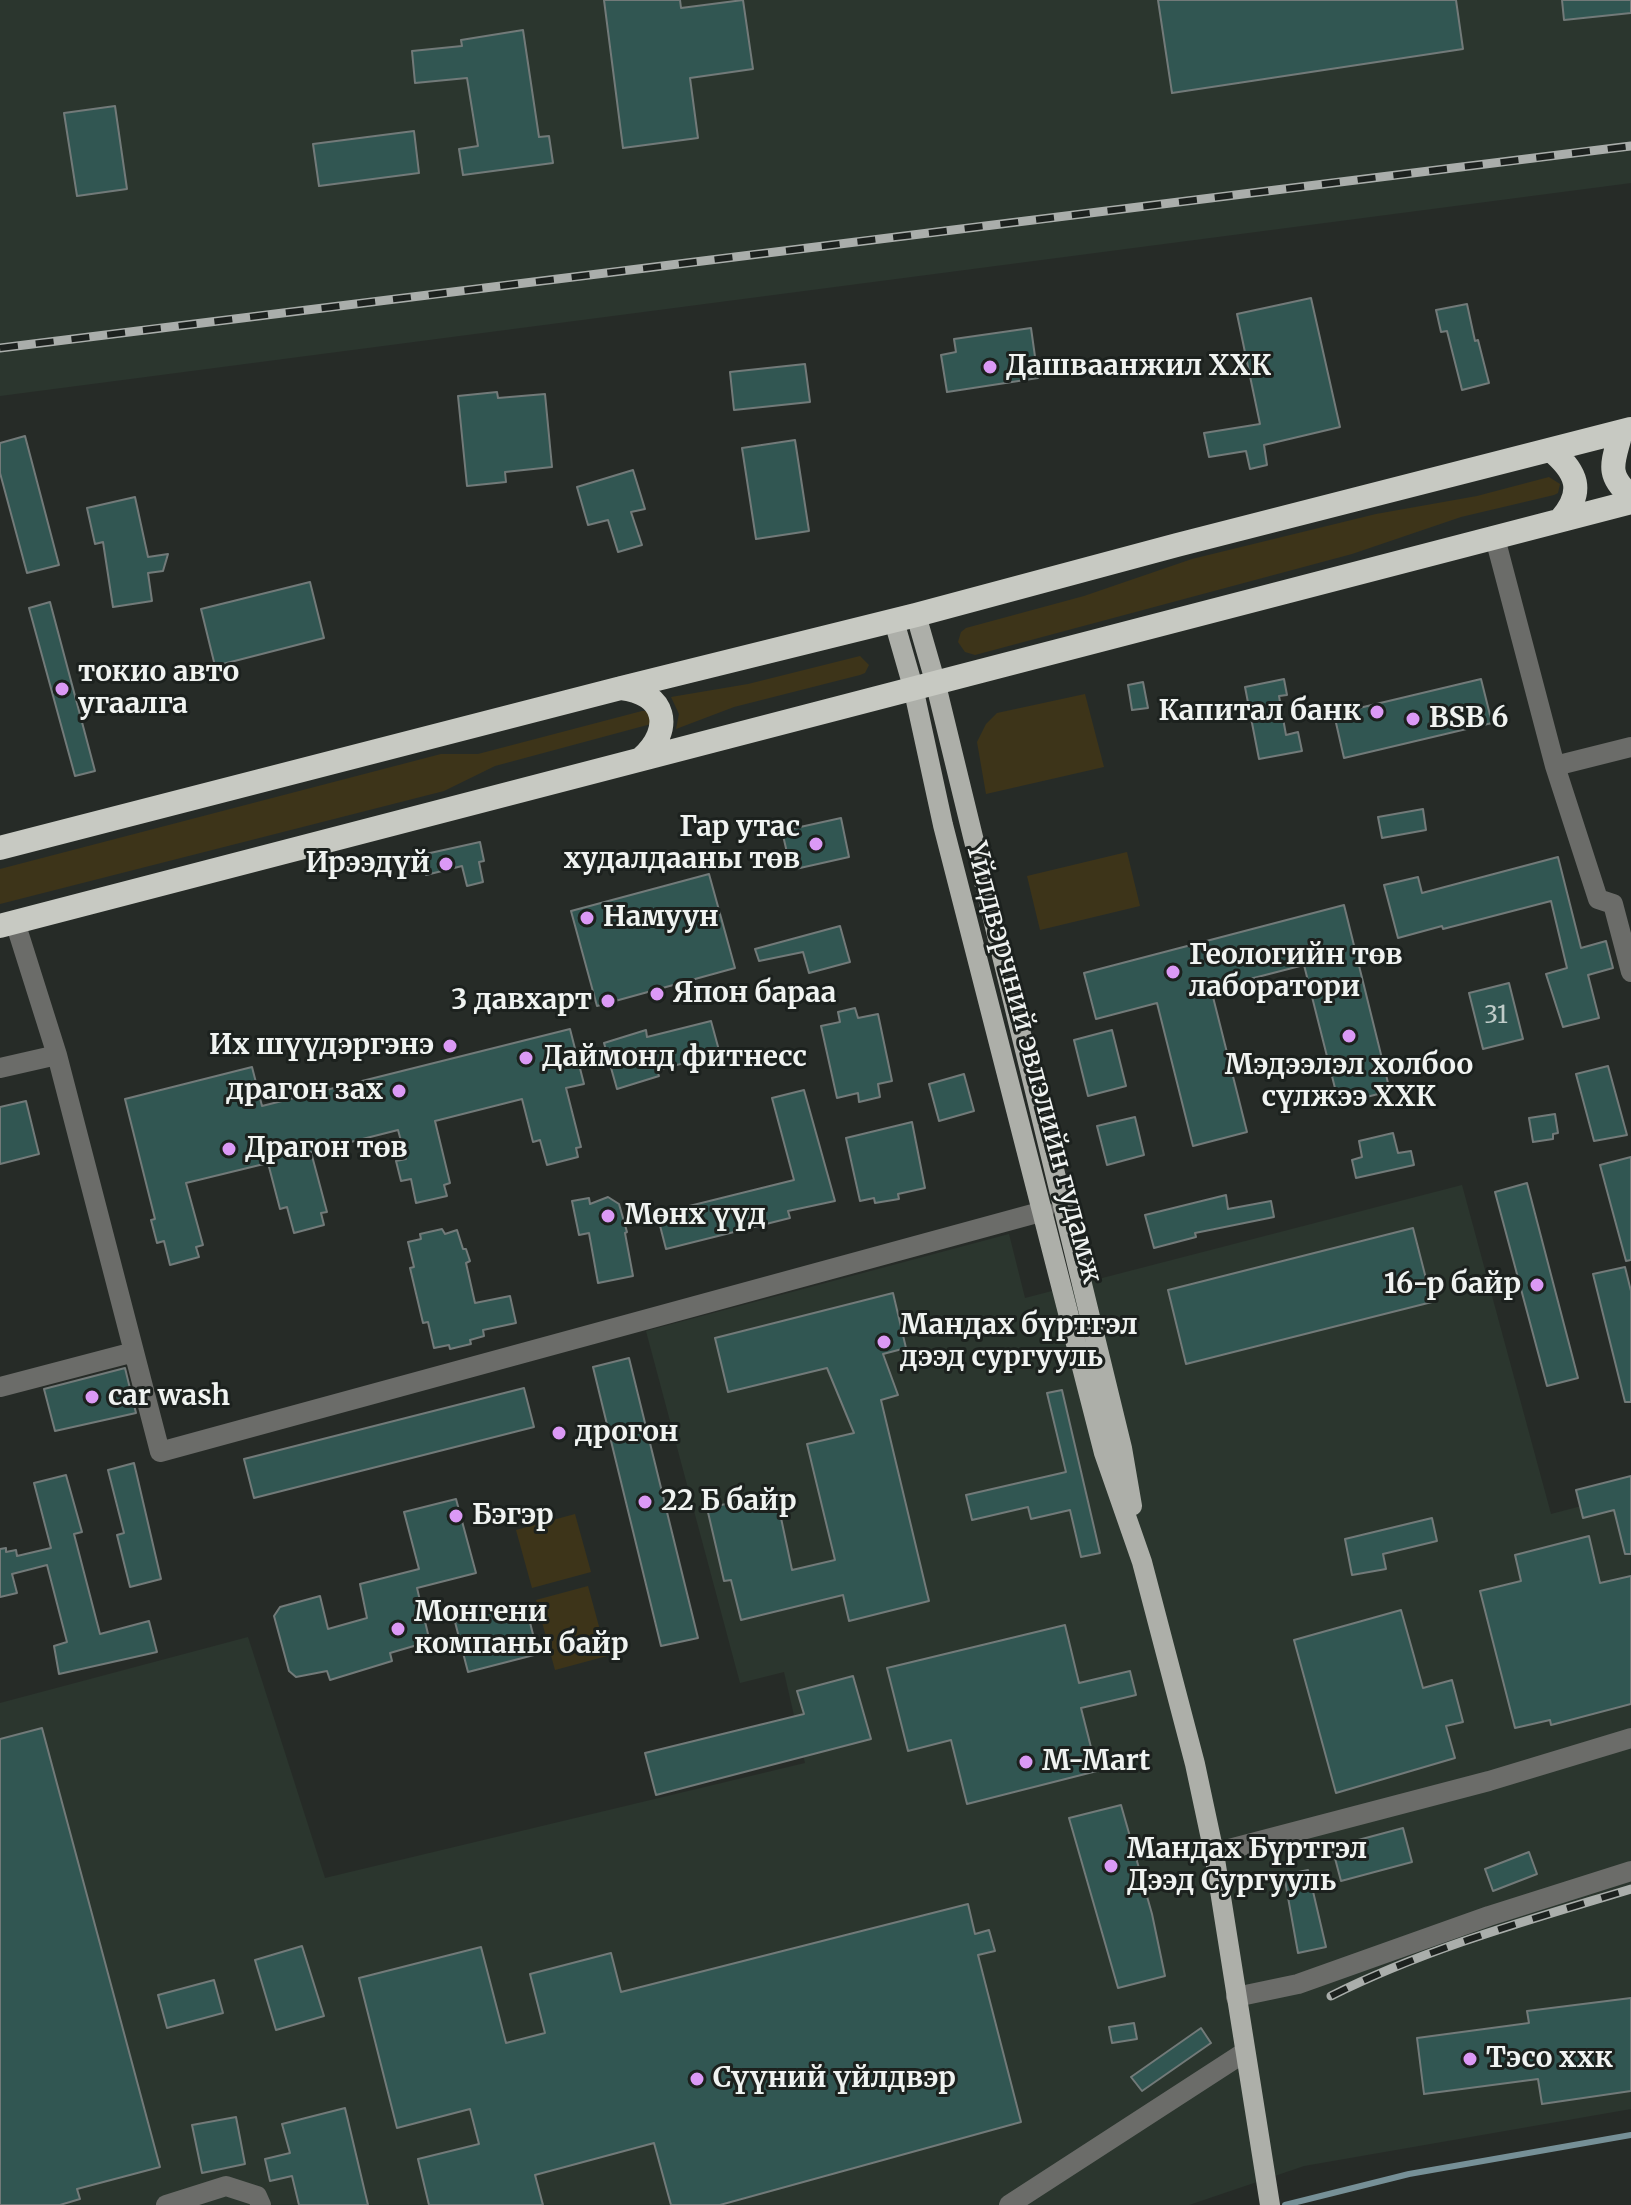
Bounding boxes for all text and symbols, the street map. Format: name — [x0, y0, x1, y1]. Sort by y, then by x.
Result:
place label: Дашваанжил ХХК — [1006, 350, 1271, 384]
marker: Дашваанжил ХХК — [981, 358, 999, 376]
place label: токио авто угаалга — [78, 656, 239, 722]
marker: токио авто угаалга — [53, 680, 71, 698]
place label: Капитал банк — [1158, 695, 1361, 729]
place label: BSB 6 — [1429, 702, 1508, 736]
marker: Капитал банк — [1368, 703, 1386, 721]
marker: BSB 6 — [1404, 710, 1422, 728]
place label: Гар утас худалдааны төв — [564, 811, 800, 877]
marker: Гар утас худалдааны төв — [807, 835, 825, 853]
street label: Үйлдвэрчний эвлэлийн гудамж — [958, 839, 1108, 1287]
place label: Ирээдүй — [305, 847, 430, 881]
marker: Ирээдүй — [437, 855, 455, 873]
place label: Намуун — [603, 901, 719, 935]
marker: Намуун — [578, 909, 596, 927]
place label: Геологийн төв лаборатори — [1189, 939, 1403, 1005]
marker: Геологийн төв лаборатори — [1164, 963, 1182, 981]
place label: Япон бараа — [673, 977, 836, 1011]
place label: 3 давхарт — [451, 984, 592, 1018]
marker: Япон бараа — [648, 985, 666, 1003]
marker: 3 давхарт — [599, 992, 617, 1010]
house number: 31 — [1484, 1002, 1508, 1030]
marker: Мэдээлэл холбоо сүлжээ ХХК — [1340, 1027, 1358, 1045]
place label: Их шүүдэргэнэ — [209, 1029, 434, 1063]
marker: Их шүүдэргэнэ — [441, 1037, 459, 1055]
place label: Даймонд фитнесс — [542, 1041, 807, 1075]
marker: Даймонд фитнесс — [517, 1049, 535, 1067]
place label: Мэдээлэл холбоо сүлжээ ХХК — [1225, 1049, 1473, 1115]
place label: драгон зах — [226, 1074, 383, 1108]
marker: драгон зах — [390, 1082, 408, 1100]
place label: Драгон төв — [245, 1132, 407, 1166]
marker: Драгон төв — [220, 1140, 238, 1158]
place label: Мөнх үүд — [624, 1199, 766, 1233]
marker: Мөнх үүд — [599, 1207, 617, 1225]
place label: 16-р байр — [1384, 1268, 1521, 1302]
marker: 16-р байр — [1528, 1276, 1546, 1294]
place label: Мандах бүртгэл дээд сургууль — [900, 1309, 1138, 1375]
marker: Мандах бүртгэл дээд сургууль — [875, 1333, 893, 1351]
place label: car wash — [108, 1380, 230, 1414]
marker: car wash — [83, 1388, 101, 1406]
place label: дрогон — [575, 1416, 678, 1450]
marker: дрогон — [550, 1424, 568, 1442]
place label: 22 Б байр — [661, 1485, 797, 1519]
marker: 22 Б байр — [636, 1493, 654, 1511]
place label: Бэгэр — [472, 1499, 554, 1533]
marker: Бэгэр — [447, 1507, 465, 1525]
place label: Монгени компаны байр — [414, 1596, 629, 1662]
marker: Монгени компаны байр — [389, 1620, 407, 1638]
place label: M-Mart — [1042, 1745, 1150, 1779]
marker: M-Mart — [1017, 1753, 1035, 1771]
place label: Мандах Бүртгэл Дээд Сургууль — [1127, 1833, 1367, 1899]
marker: Мандах Бүртгэл Дээд Сургууль — [1102, 1857, 1120, 1875]
place label: Тэсо ххк — [1486, 2042, 1613, 2076]
marker: Тэсо ххк — [1461, 2050, 1479, 2068]
place label: Сүүний үйлдвэр — [713, 2062, 956, 2096]
marker: Сүүний үйлдвэр — [688, 2070, 706, 2088]

